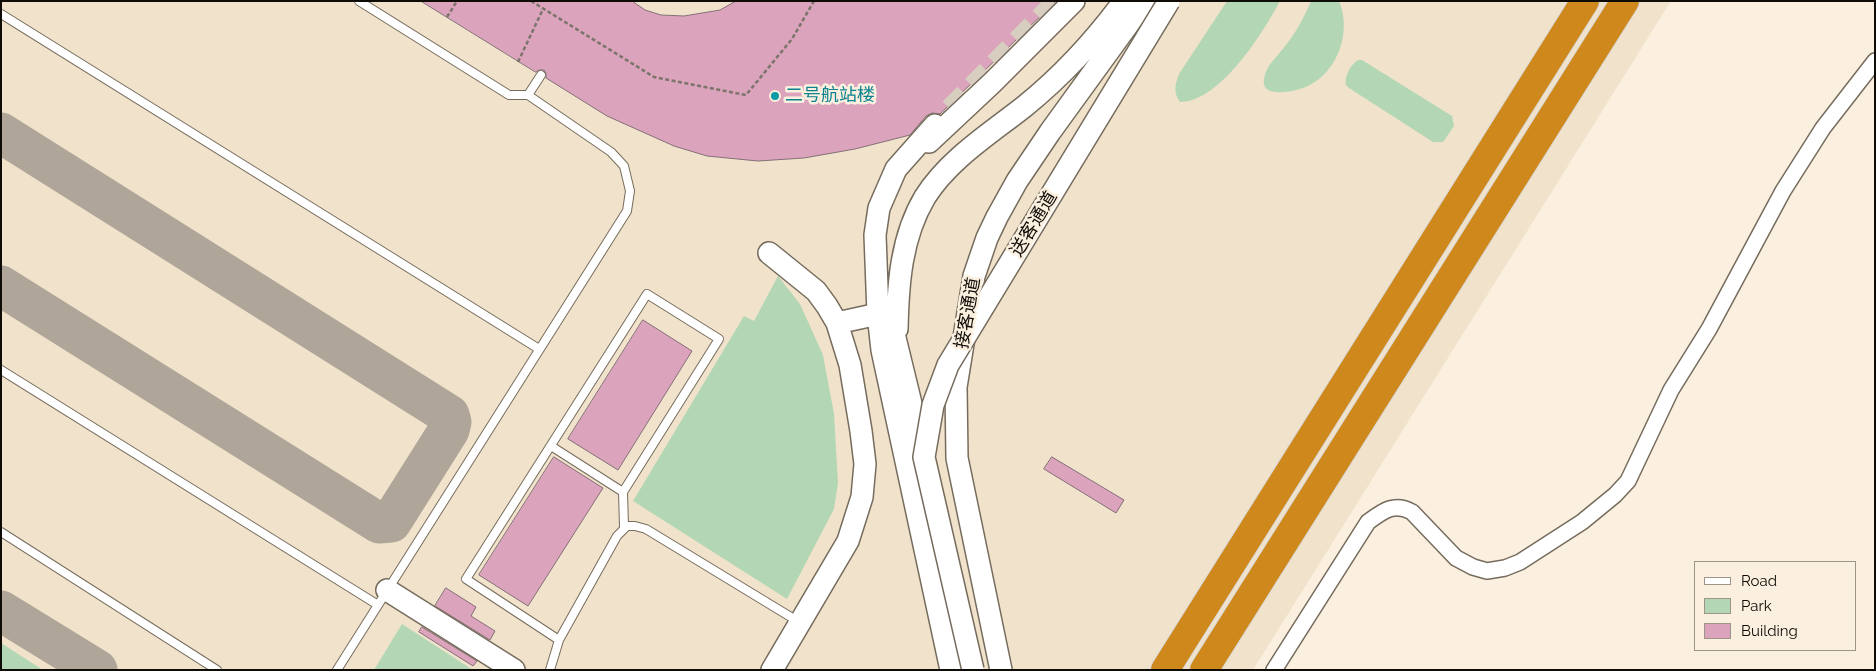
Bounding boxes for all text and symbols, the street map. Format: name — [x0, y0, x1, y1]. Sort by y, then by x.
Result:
place label: 二号航站楼 — [785, 85, 875, 107]
marker: 二号航站楼 — [769, 90, 781, 102]
street label: 送客通道 — [1006, 188, 1062, 260]
street label: 接客通道 — [951, 276, 985, 350]
legend — [1694, 561, 1856, 651]
text: Road — [1741, 572, 1777, 590]
text: Park — [1741, 597, 1772, 615]
text: Building — [1741, 622, 1798, 640]

